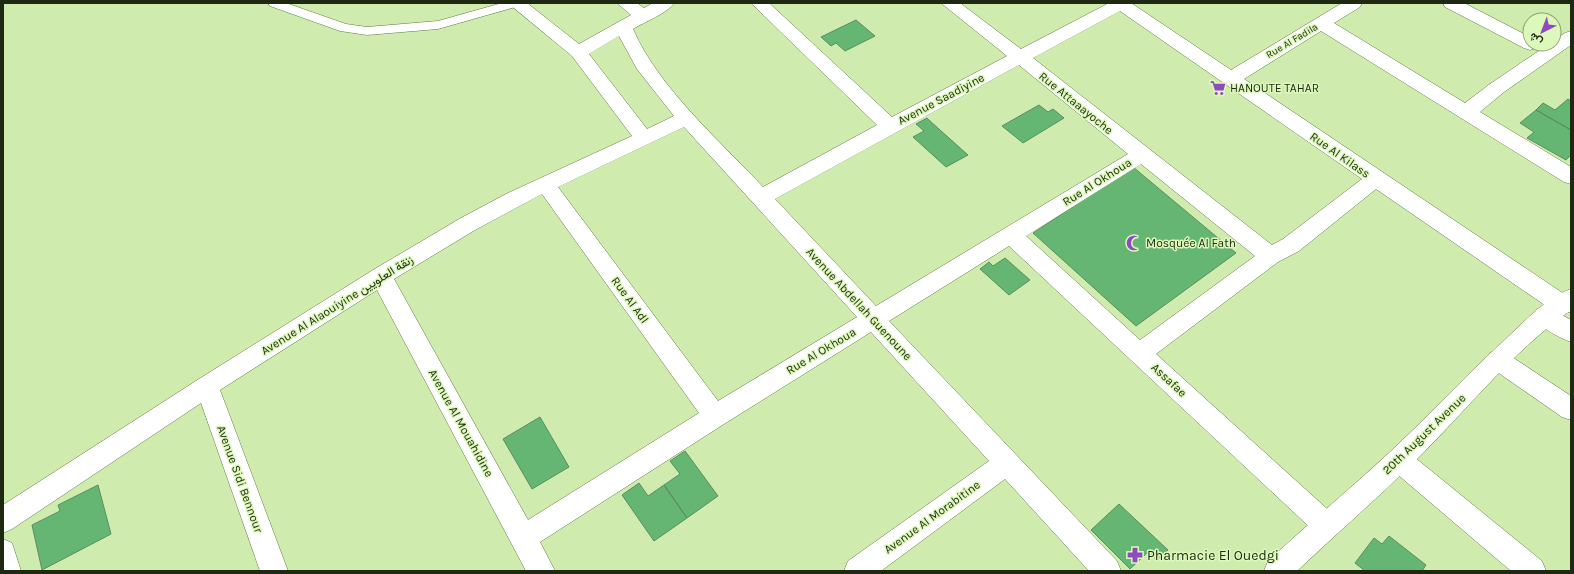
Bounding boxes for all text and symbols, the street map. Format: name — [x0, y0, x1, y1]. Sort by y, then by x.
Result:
north arrow — [1522, 12, 1562, 52]
street label: Rue Al Fadila — [1264, 21, 1320, 61]
text: ش — [1526, 30, 1545, 48]
street label: Rue Attaaayoche — [1036, 69, 1116, 137]
street label: Avenue Saadiyine — [895, 70, 987, 128]
supermarket icon: HANOUTE TAHAR — [1209, 79, 1227, 97]
place label: HANOUTE TAHAR — [1230, 81, 1319, 95]
street label: Rue Al Kilass — [1307, 129, 1373, 181]
street label: Rue Al Okhoua — [1060, 155, 1134, 209]
mosque icon: Mosquée Al Fath — [1125, 234, 1143, 252]
place label: Mosquée Al Fath — [1146, 236, 1236, 250]
street label: Avenue Abdellah Guenoune — [803, 245, 915, 363]
street label: Avenue Al Alaouiyine زنقة العلويين — [258, 252, 416, 359]
street label: Rue Al Adl — [608, 274, 652, 326]
street label: Rue Al Okhoua — [784, 325, 858, 377]
street label: Assafae — [1149, 360, 1189, 400]
street label: Avenue Al Mouahidine — [426, 367, 496, 479]
street label: 20th August Avenue — [1380, 391, 1468, 477]
street label: Avenue Sidi Bennour — [214, 424, 266, 535]
street label: Avenue Al Morabitine — [881, 477, 983, 557]
pharmacy icon: Pharmacie El Ouedgi — [1126, 546, 1144, 564]
place label: Pharmacie El Ouedgi — [1147, 547, 1279, 564]

